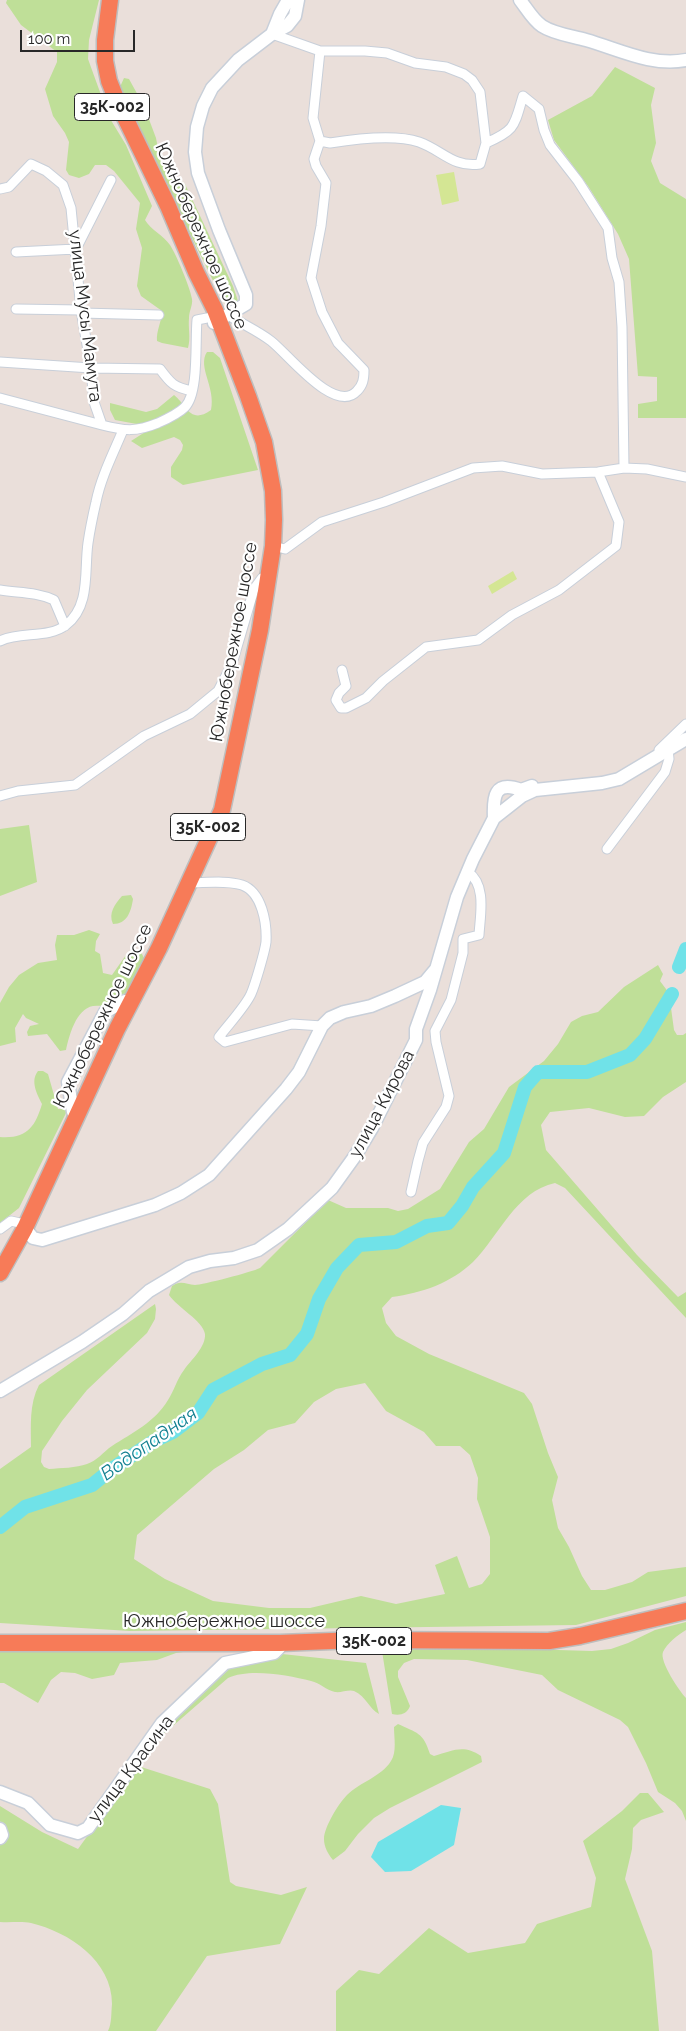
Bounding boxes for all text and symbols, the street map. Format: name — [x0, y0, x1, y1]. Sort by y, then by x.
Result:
scale bar — [22, 20, 138, 52]
text: 100 m — [28, 30, 70, 48]
road number: 35К-002 — [74, 94, 150, 120]
street label: Южнобережное шоссе — [150, 139, 252, 333]
street label: улица Мусы Мамута — [64, 229, 106, 403]
street label: Южнобережное шоссе — [206, 541, 262, 743]
road number: 35К-002 — [170, 814, 246, 840]
street label: Южнобережное шоссе — [49, 920, 157, 1112]
street label: улица Кирова — [345, 1046, 419, 1162]
water label: Водопадная — [96, 1402, 202, 1486]
street label: Южнобережное шоссе — [123, 1611, 325, 1633]
road number: 35К-002 — [336, 1628, 412, 1654]
street label: улица Красина — [84, 1711, 178, 1827]

